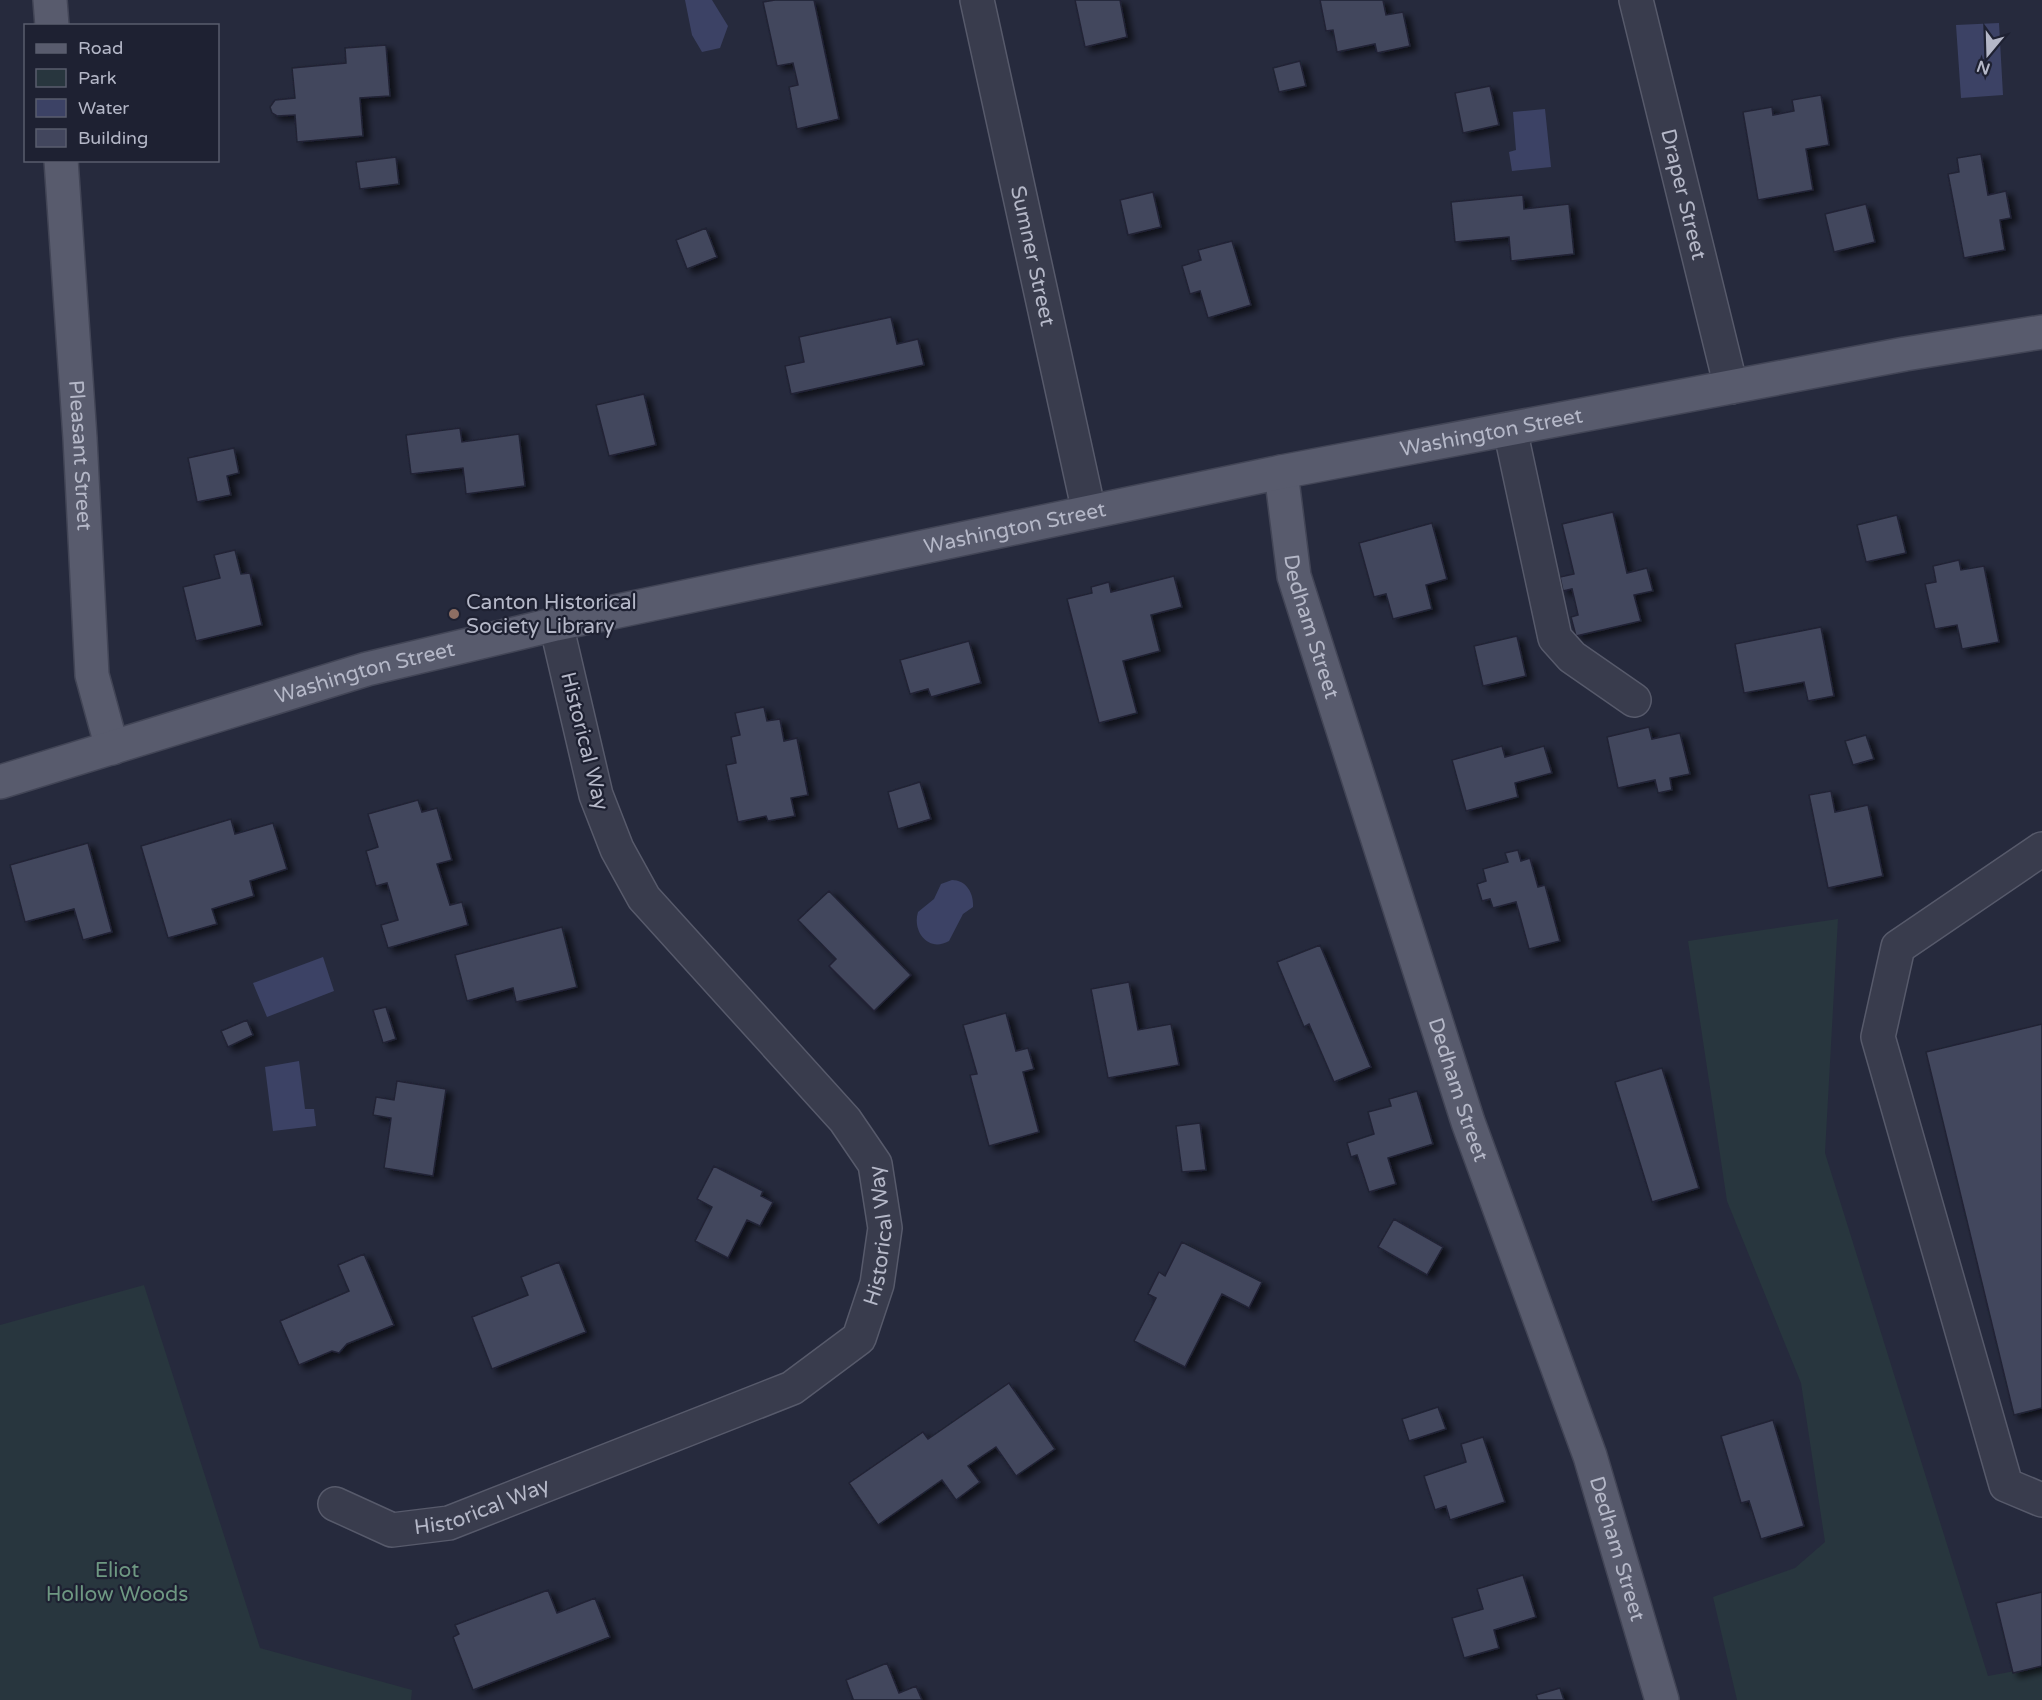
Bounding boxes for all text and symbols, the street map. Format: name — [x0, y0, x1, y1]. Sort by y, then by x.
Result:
legend — [24, 24, 219, 162]
north arrow — [1958, 24, 2018, 84]
text: Road — [78, 37, 123, 59]
text: N — [1974, 56, 1993, 79]
text: Park — [78, 67, 117, 89]
text: Water — [78, 97, 129, 119]
street label: Draper Street — [1655, 126, 1711, 262]
text: Building — [78, 127, 148, 149]
street label: Sumner Street — [1005, 183, 1060, 329]
street label: Pleasant Street — [63, 379, 97, 531]
street label: Washington Street — [1398, 403, 1585, 462]
street label: Washington Street — [922, 497, 1108, 560]
street label: Dedham Street — [1278, 553, 1344, 702]
place label: Canton Historical Society Library — [466, 590, 637, 639]
marker: Canton Historical Society Library — [447, 607, 461, 621]
street label: Washington Street — [272, 637, 457, 710]
street label: Historical Way — [555, 669, 614, 813]
street label: Dedham Street — [1423, 1015, 1493, 1165]
street label: Historical Way — [859, 1164, 898, 1309]
street label: Historical Way — [413, 1473, 553, 1540]
street label: Dedham Street — [1584, 1473, 1650, 1624]
park label: Eliot Hollow Woods — [46, 1558, 188, 1607]

